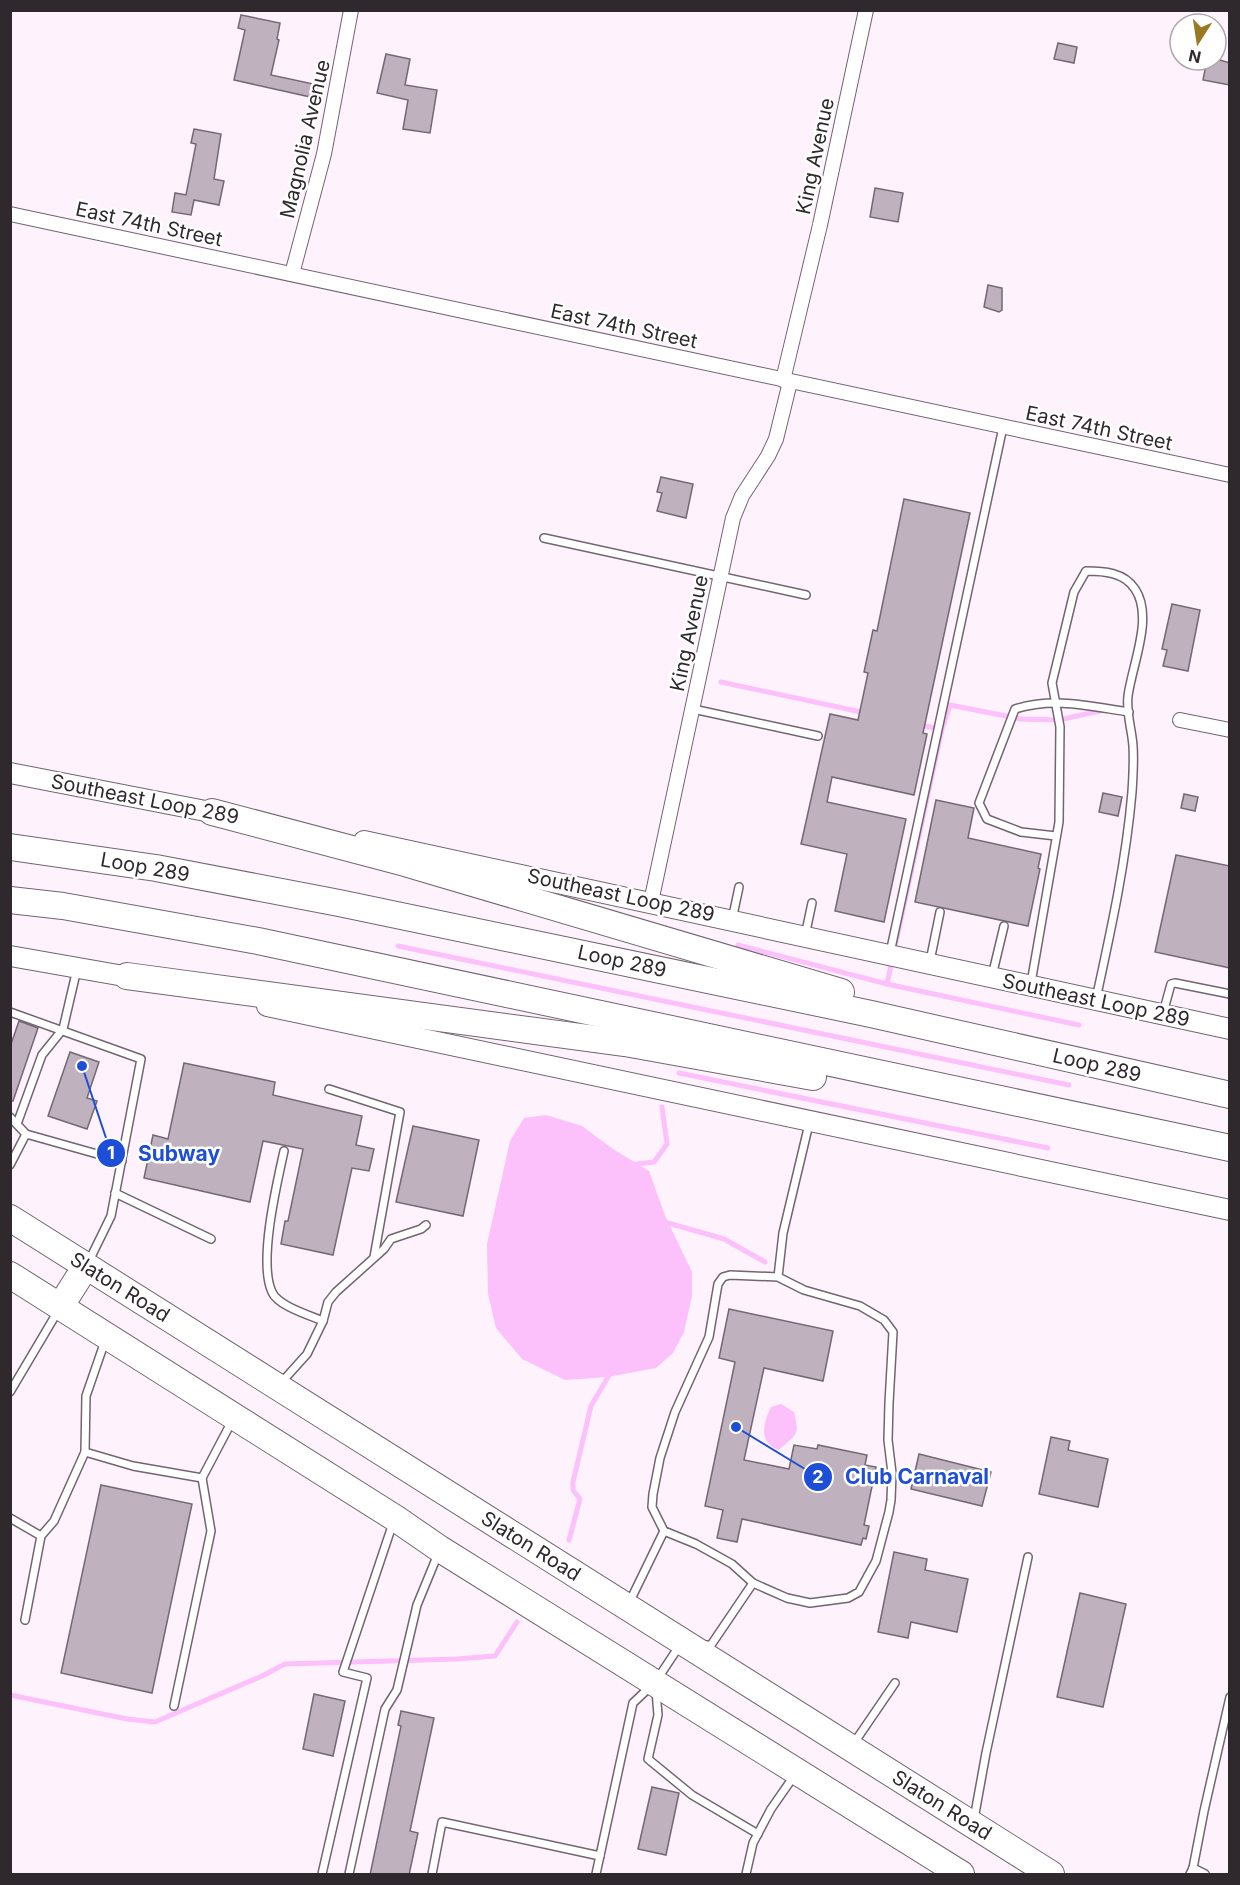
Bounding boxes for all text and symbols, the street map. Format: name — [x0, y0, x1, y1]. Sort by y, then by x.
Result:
north arrow — [1168, 12, 1228, 72]
text: N — [1187, 46, 1203, 68]
street label: Magnolia Avenue — [275, 57, 335, 221]
street label: King Avenue — [791, 96, 839, 216]
street label: East 74th Street — [73, 197, 225, 251]
street label: East 74th Street — [548, 299, 700, 353]
street label: East 74th Street — [1023, 401, 1175, 455]
street label: King Avenue — [665, 573, 713, 693]
street label: Southeast Loop 289 — [49, 769, 241, 829]
street label: Loop 289 — [99, 847, 191, 887]
street label: Southeast Loop 289 — [525, 863, 717, 927]
street label: Loop 289 — [575, 940, 669, 982]
street label: Southeast Loop 289 — [1000, 968, 1192, 1032]
street label: Loop 289 — [1050, 1043, 1144, 1087]
callout: Subway — [96, 1134, 232, 1173]
text: Subway — [138, 1141, 220, 1166]
text: 1 — [107, 1142, 115, 1163]
street label: Slaton Road — [66, 1247, 174, 1327]
callout: Club Carnaval — [803, 1457, 1001, 1496]
text: Club Carnaval — [845, 1464, 989, 1489]
text: 2 — [812, 1466, 824, 1487]
street label: Slaton Road — [477, 1506, 585, 1586]
street label: Slaton Road — [888, 1765, 996, 1845]

